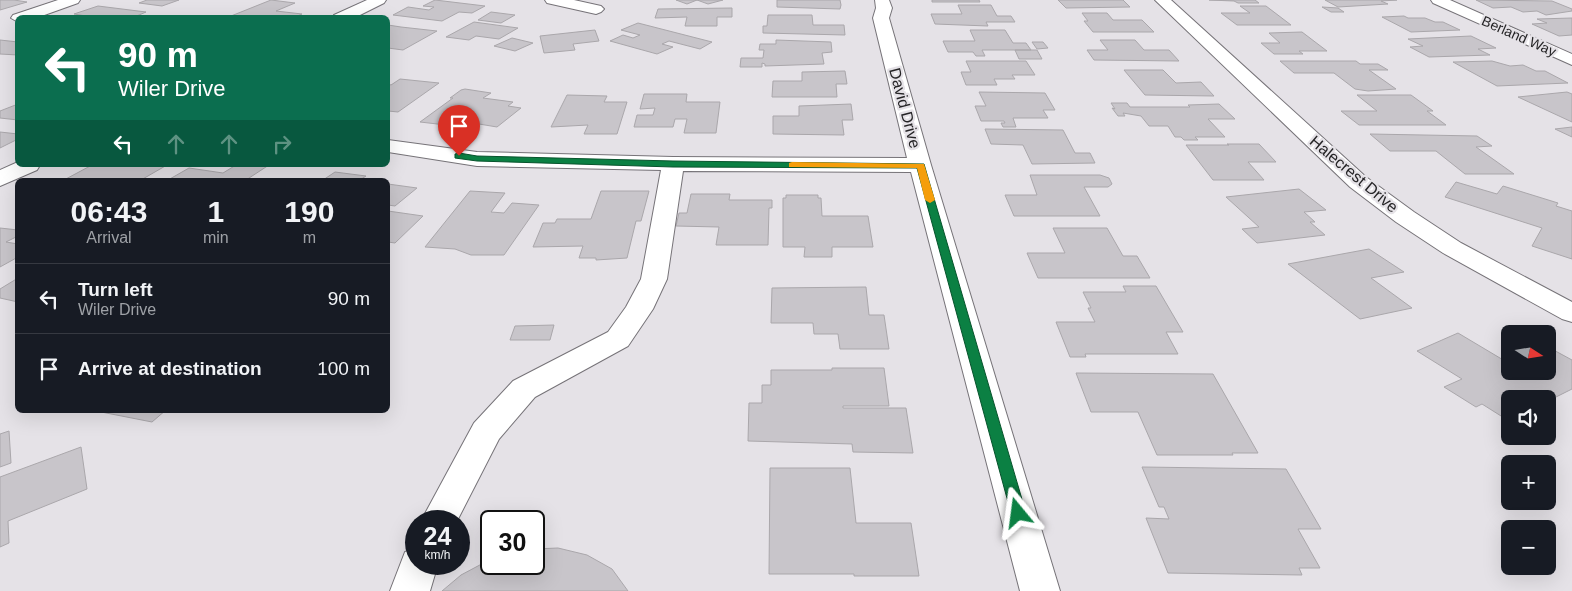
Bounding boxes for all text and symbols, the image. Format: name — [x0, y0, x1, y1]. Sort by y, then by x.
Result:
street label: Berland Way — [1479, 12, 1559, 60]
icon: left — [35, 35, 100, 100]
text: 90 m — [118, 35, 198, 74]
street label: David Drive — [886, 66, 924, 150]
text: Wiler Drive — [118, 76, 226, 101]
pin — [438, 105, 480, 156]
icon: arrive — [445, 112, 473, 140]
icon: left — [109, 130, 137, 158]
icon: ahead — [162, 130, 190, 158]
icon: ahead — [215, 130, 243, 158]
icon: right — [268, 130, 296, 158]
street label: Halecrest Drive — [1307, 132, 1401, 216]
text: 06:43 — [71, 195, 147, 228]
text: 1 — [207, 195, 224, 228]
text: 190 — [284, 195, 334, 228]
text: Arrival — [86, 229, 132, 246]
text: min — [203, 229, 229, 246]
text: m — [303, 229, 316, 246]
text: Turn left — [78, 279, 153, 300]
icon: left — [35, 285, 63, 313]
text: 90 m — [328, 288, 370, 309]
text: Wiler Drive — [78, 301, 156, 318]
north arrow — [1501, 325, 1556, 380]
map controls — [1501, 325, 1556, 575]
icon: arrive — [35, 355, 63, 383]
text: Arrive at destination — [78, 358, 262, 379]
text: 100 m — [317, 358, 370, 379]
button: sound — [1501, 390, 1556, 445]
button: + — [1501, 455, 1556, 510]
position arrow — [991, 486, 1043, 538]
speed limit sign: 30 — [480, 510, 545, 575]
button: − — [1501, 520, 1556, 575]
text: 24 — [424, 522, 451, 550]
text: km/h — [424, 548, 451, 562]

